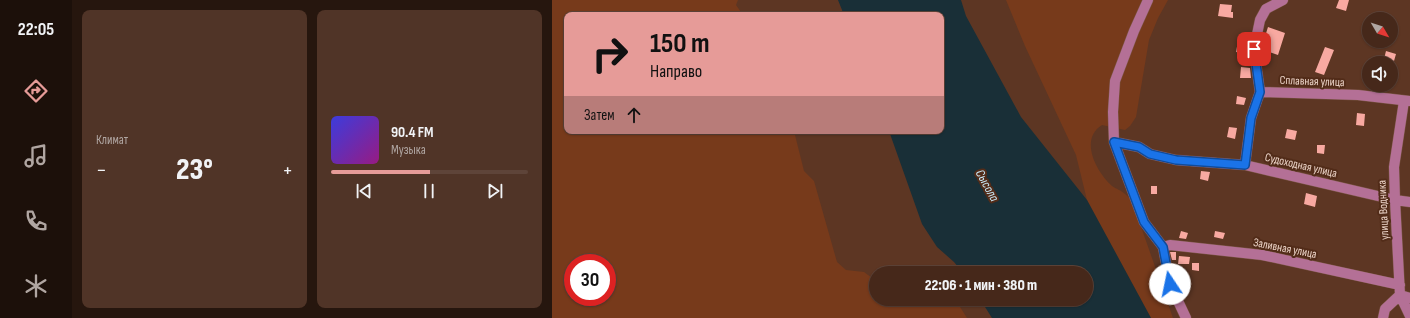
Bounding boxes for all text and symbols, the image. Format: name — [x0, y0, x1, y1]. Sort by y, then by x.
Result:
north arrow — [1362, 12, 1398, 48]
map controls — [1362, 12, 1398, 92]
text: 22:05 — [18, 19, 54, 40]
text: 150 m — [650, 27, 710, 60]
icon: right — [584, 28, 636, 80]
pin — [1237, 32, 1271, 66]
icon: arrive — [1243, 38, 1265, 60]
button: sound — [1362, 56, 1398, 92]
text: Направо — [650, 61, 702, 82]
street label: Сплавная улица — [1279, 73, 1345, 90]
icon: directions — [22, 77, 50, 105]
icon: ahead — [623, 104, 645, 126]
text: Затем — [584, 106, 615, 125]
text: 90.4 FM — [391, 123, 433, 142]
text: Климат — [96, 132, 128, 148]
icon: music — [22, 142, 50, 170]
text: Музыка — [391, 142, 426, 158]
street label: Судоходная улица — [1263, 150, 1339, 181]
text: 23° — [176, 152, 213, 188]
text: − — [96, 157, 107, 184]
text: + — [282, 157, 293, 184]
water label: Сысола — [972, 167, 1003, 205]
street label: улица Водника — [1374, 179, 1393, 240]
icon: previous — [353, 180, 375, 202]
icon: pause — [418, 180, 440, 202]
icon: next — [484, 180, 506, 202]
icon: phone — [22, 207, 50, 235]
street label: Заливная улица — [1252, 235, 1318, 262]
speed limit sign: 30 — [564, 254, 616, 306]
position arrow — [1149, 263, 1191, 305]
icon: climate — [22, 272, 50, 300]
text: 22:06 · 1 мин · 380 m — [925, 276, 1037, 295]

